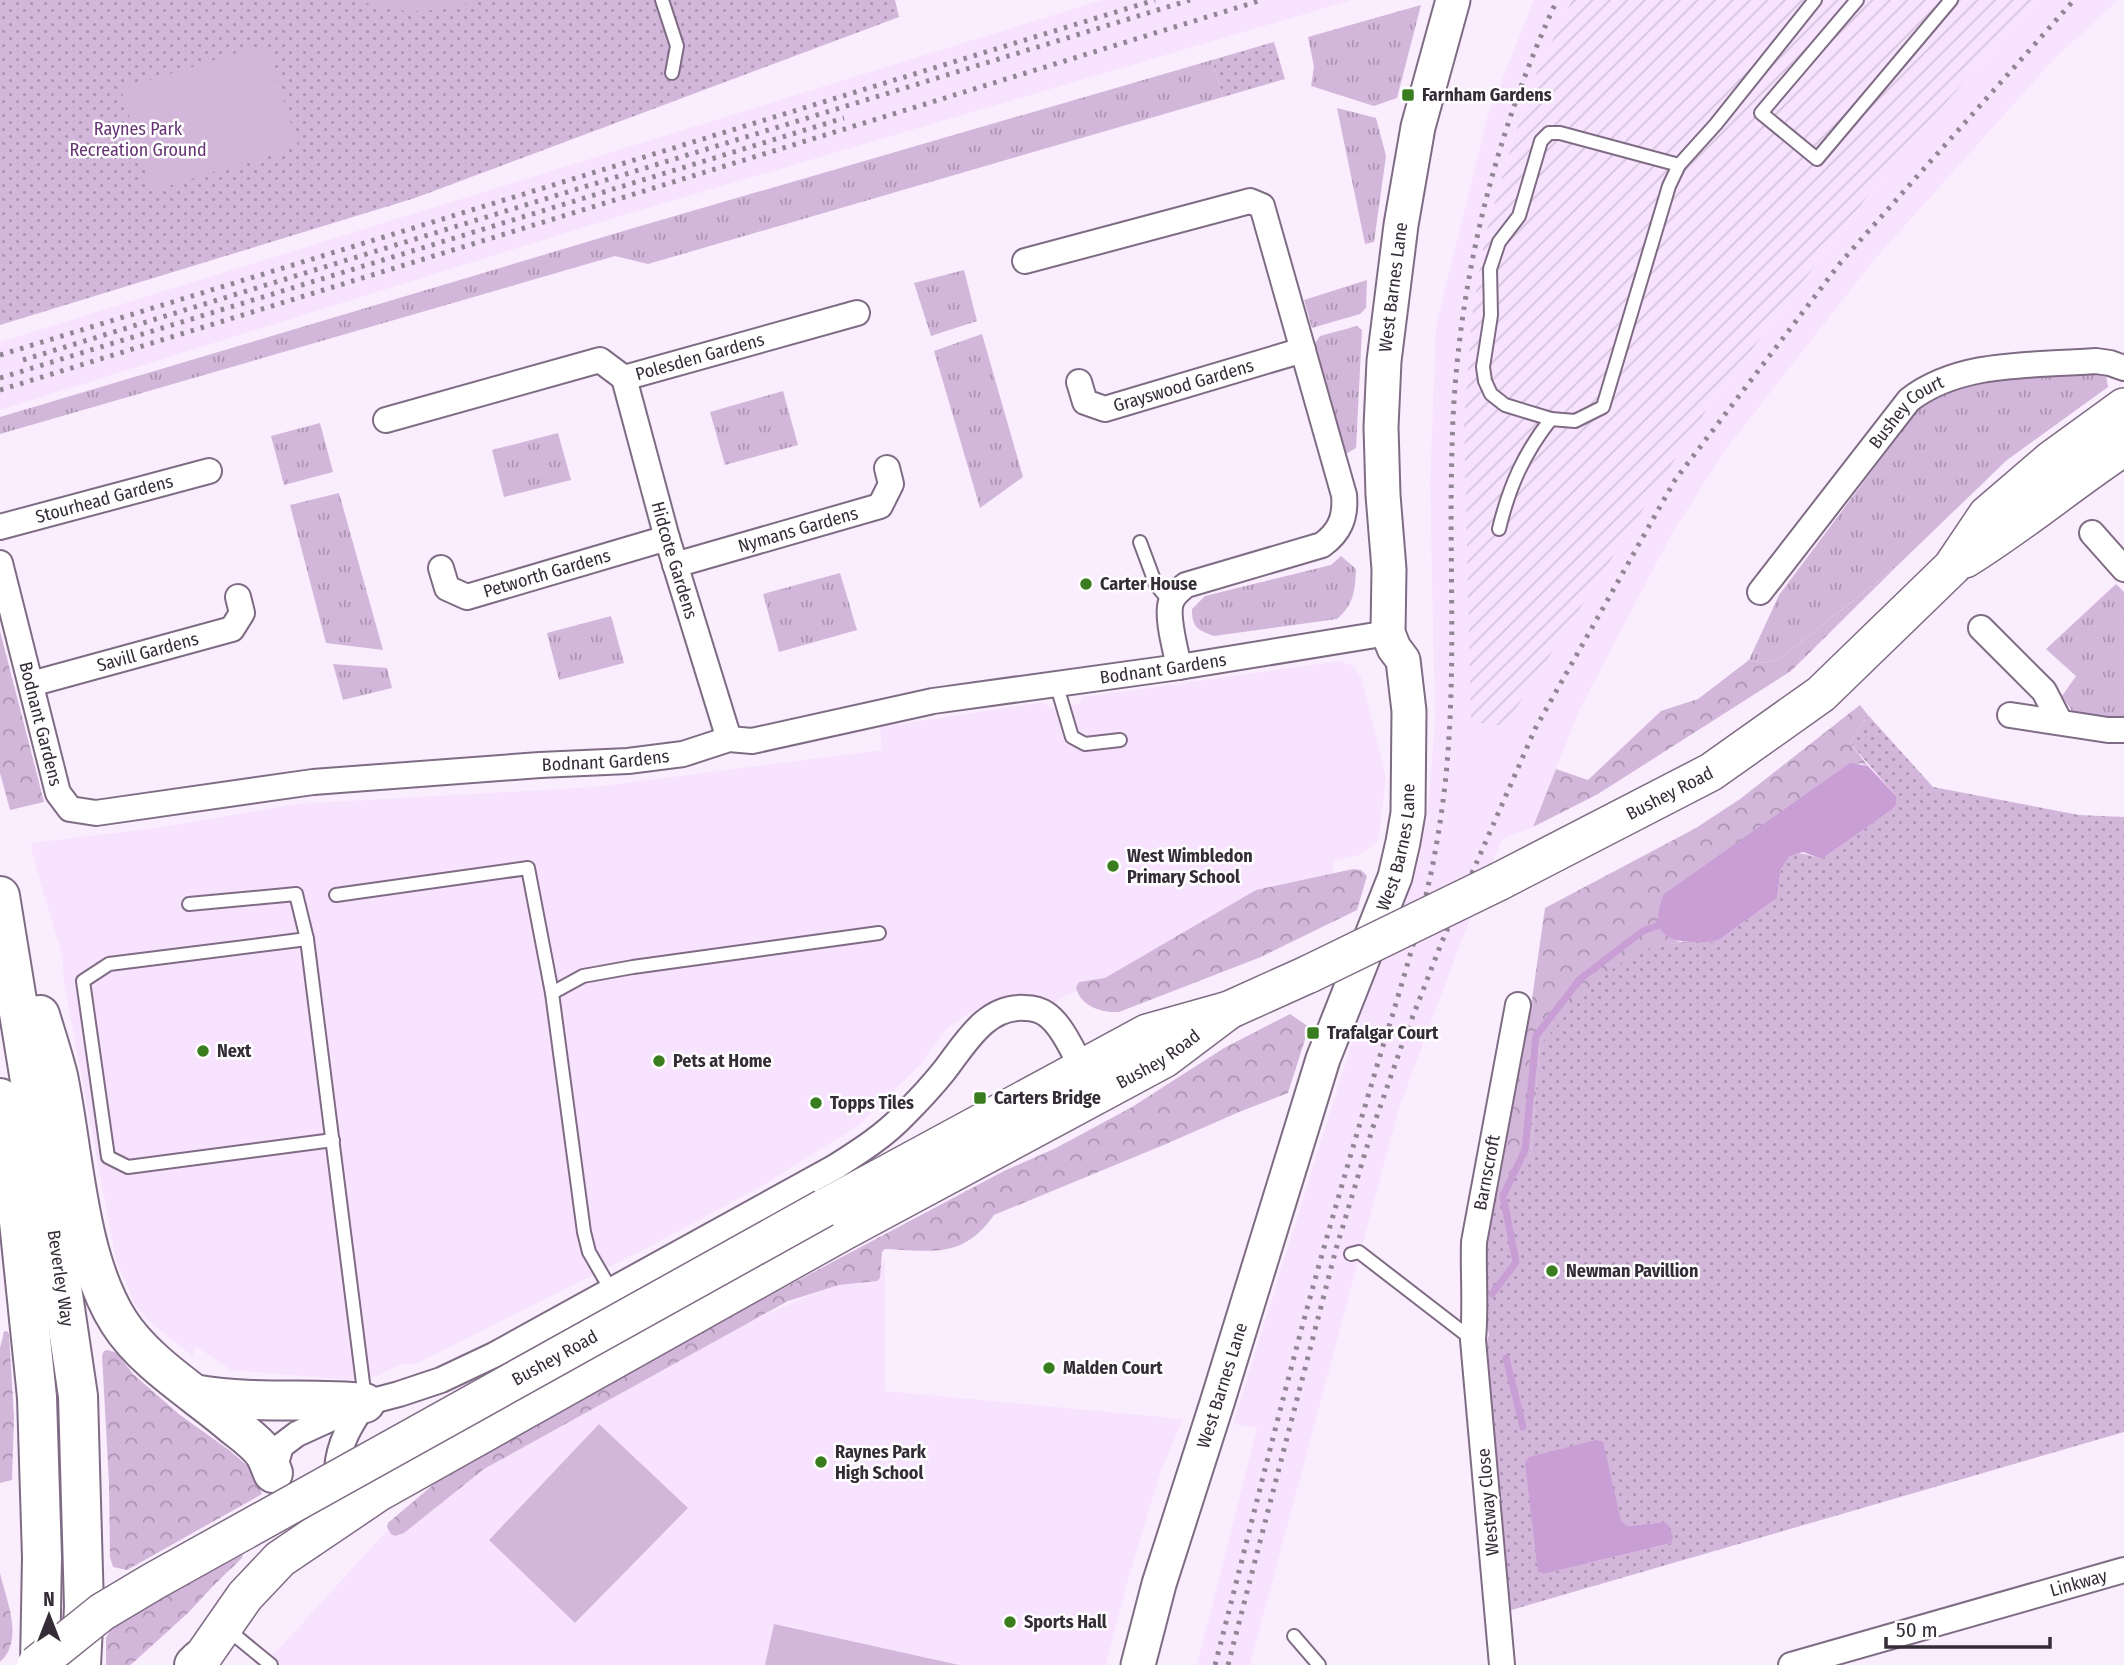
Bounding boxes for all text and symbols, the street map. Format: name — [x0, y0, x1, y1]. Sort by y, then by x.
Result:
place label: Farnham Gardens — [1422, 84, 1552, 106]
marker: Farnham Gardens — [1400, 87, 1416, 103]
park label: Raynes Park Recreation Ground — [69, 118, 207, 161]
street label: West Barnes Lane — [1374, 221, 1412, 353]
street label: Polesden Gardens — [633, 328, 767, 385]
street label: Grayswood Gardens — [1111, 354, 1257, 417]
street label: Bushey Court — [1864, 371, 1947, 453]
street label: Stourhead Gardens — [33, 470, 176, 528]
street label: Hidcote Gardens — [647, 499, 702, 622]
street label: Nymans Gardens — [736, 502, 861, 557]
street label: Petworth Gardens — [481, 544, 613, 603]
place label: Carter House — [1100, 573, 1197, 595]
marker: Carter House — [1078, 576, 1094, 592]
street label: Savill Gardens — [94, 628, 201, 676]
street label: Bodnant Gardens — [1098, 648, 1228, 689]
street label: Bodnant Gardens — [14, 659, 67, 789]
street label: Bodnant Gardens — [541, 745, 671, 776]
street label: Bushey Road — [1622, 762, 1717, 825]
street label: West Barnes Lane — [1372, 783, 1419, 914]
place label: West Wimbledon Primary School — [1127, 845, 1253, 888]
marker: West Wimbledon Primary School — [1105, 858, 1121, 874]
place label: Trafalgar Court — [1327, 1022, 1439, 1044]
street label: Bushey Road — [1113, 1025, 1204, 1094]
marker: Trafalgar Court — [1305, 1025, 1321, 1041]
place label: Next — [217, 1040, 252, 1062]
marker: Next — [195, 1043, 211, 1059]
place label: Pets at Home — [673, 1050, 772, 1072]
marker: Pets at Home — [651, 1053, 667, 1069]
place label: Carters Bridge — [994, 1087, 1101, 1109]
marker: Carters Bridge — [972, 1090, 988, 1106]
place label: Topps Tiles — [830, 1092, 914, 1114]
marker: Topps Tiles — [808, 1095, 824, 1111]
street label: Barnscroft — [1469, 1133, 1505, 1212]
street label: Beverley Way — [43, 1229, 79, 1328]
place label: Newman Pavillion — [1566, 1260, 1698, 1282]
marker: Newman Pavillion — [1544, 1263, 1560, 1279]
street label: West Barnes Lane — [1192, 1320, 1252, 1451]
street label: Bushey Road — [508, 1325, 602, 1391]
place label: Malden Court — [1063, 1357, 1163, 1379]
marker: Malden Court — [1041, 1360, 1057, 1376]
place label: Raynes Park High School — [835, 1441, 927, 1484]
street label: Westway Close — [1472, 1447, 1504, 1557]
marker: Raynes Park High School — [813, 1454, 829, 1470]
street label: Linkway — [2047, 1564, 2110, 1602]
north arrow — [14, 1581, 84, 1651]
text: N — [43, 1588, 55, 1611]
scale bar — [1886, 1606, 2050, 1650]
place label: Sports Hall — [1024, 1611, 1107, 1633]
marker: Sports Hall — [1002, 1614, 1018, 1630]
text: 50 m — [1896, 1617, 1938, 1643]

